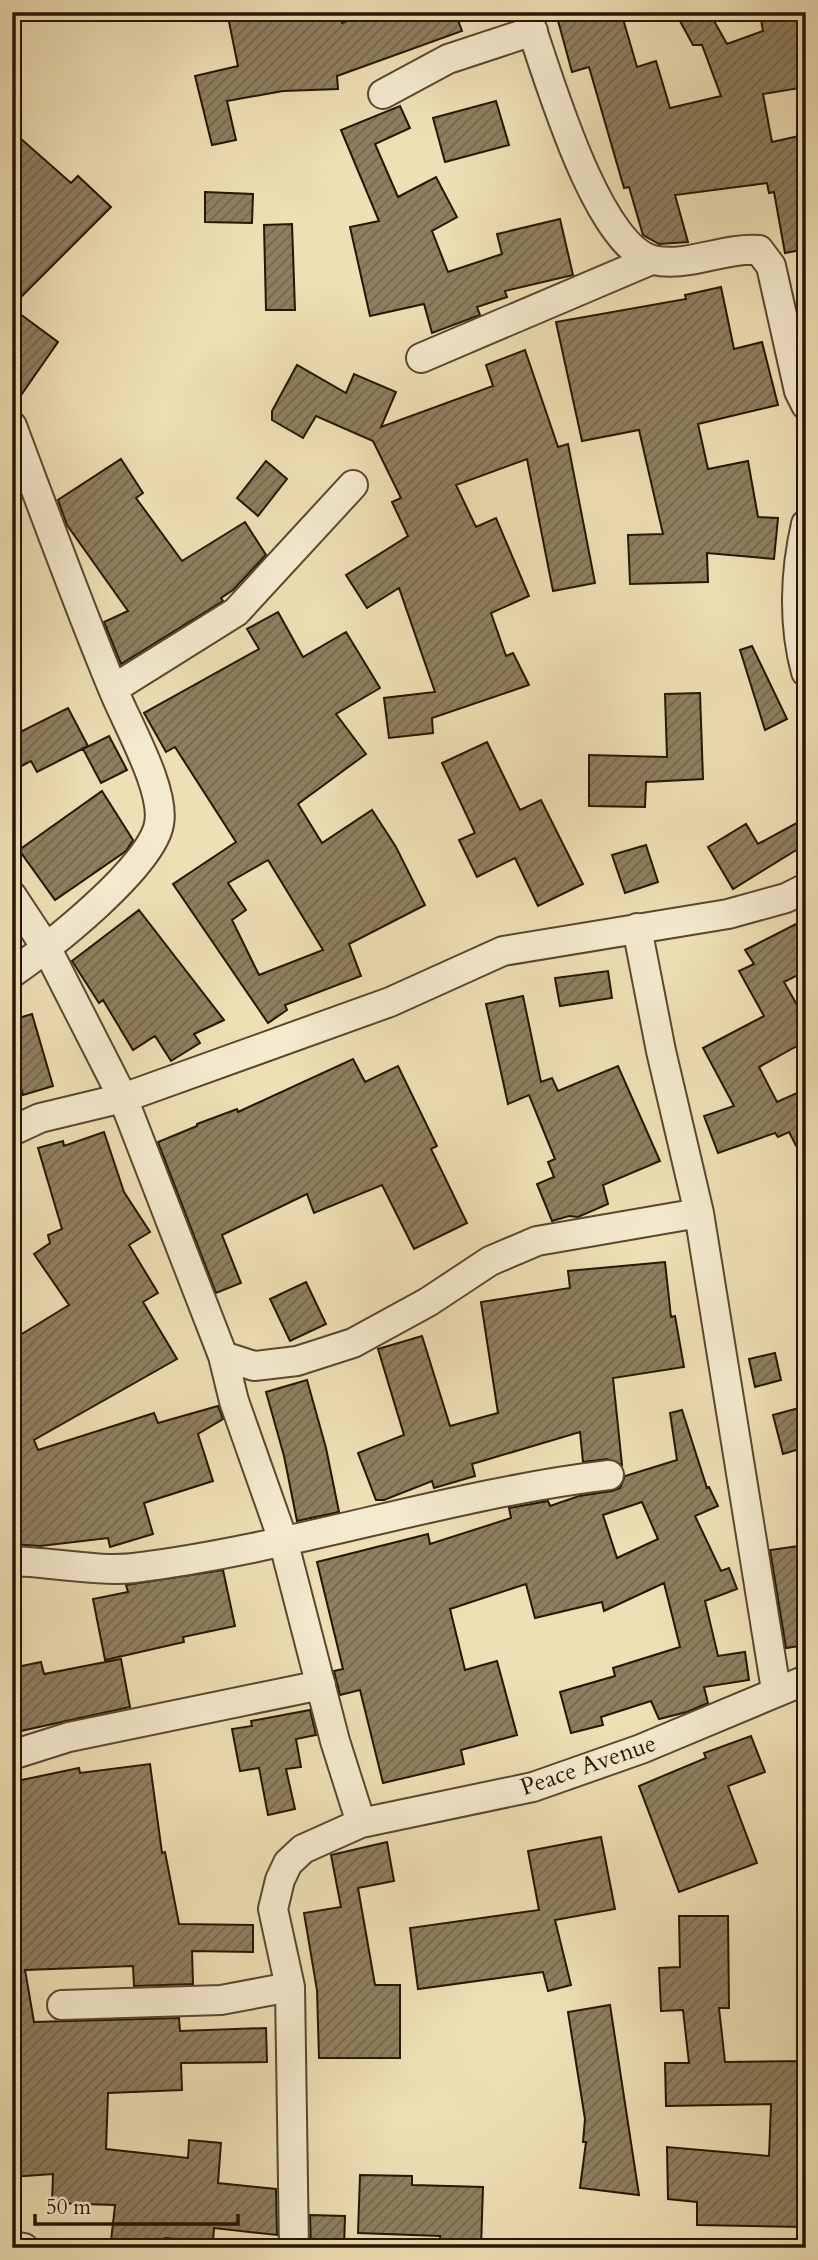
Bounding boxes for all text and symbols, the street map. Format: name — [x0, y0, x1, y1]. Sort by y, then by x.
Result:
street label: Peace Avenue — [516, 1727, 660, 1804]
scale bar — [35, 2183, 238, 2227]
text: 50 m — [46, 2193, 91, 2222]

